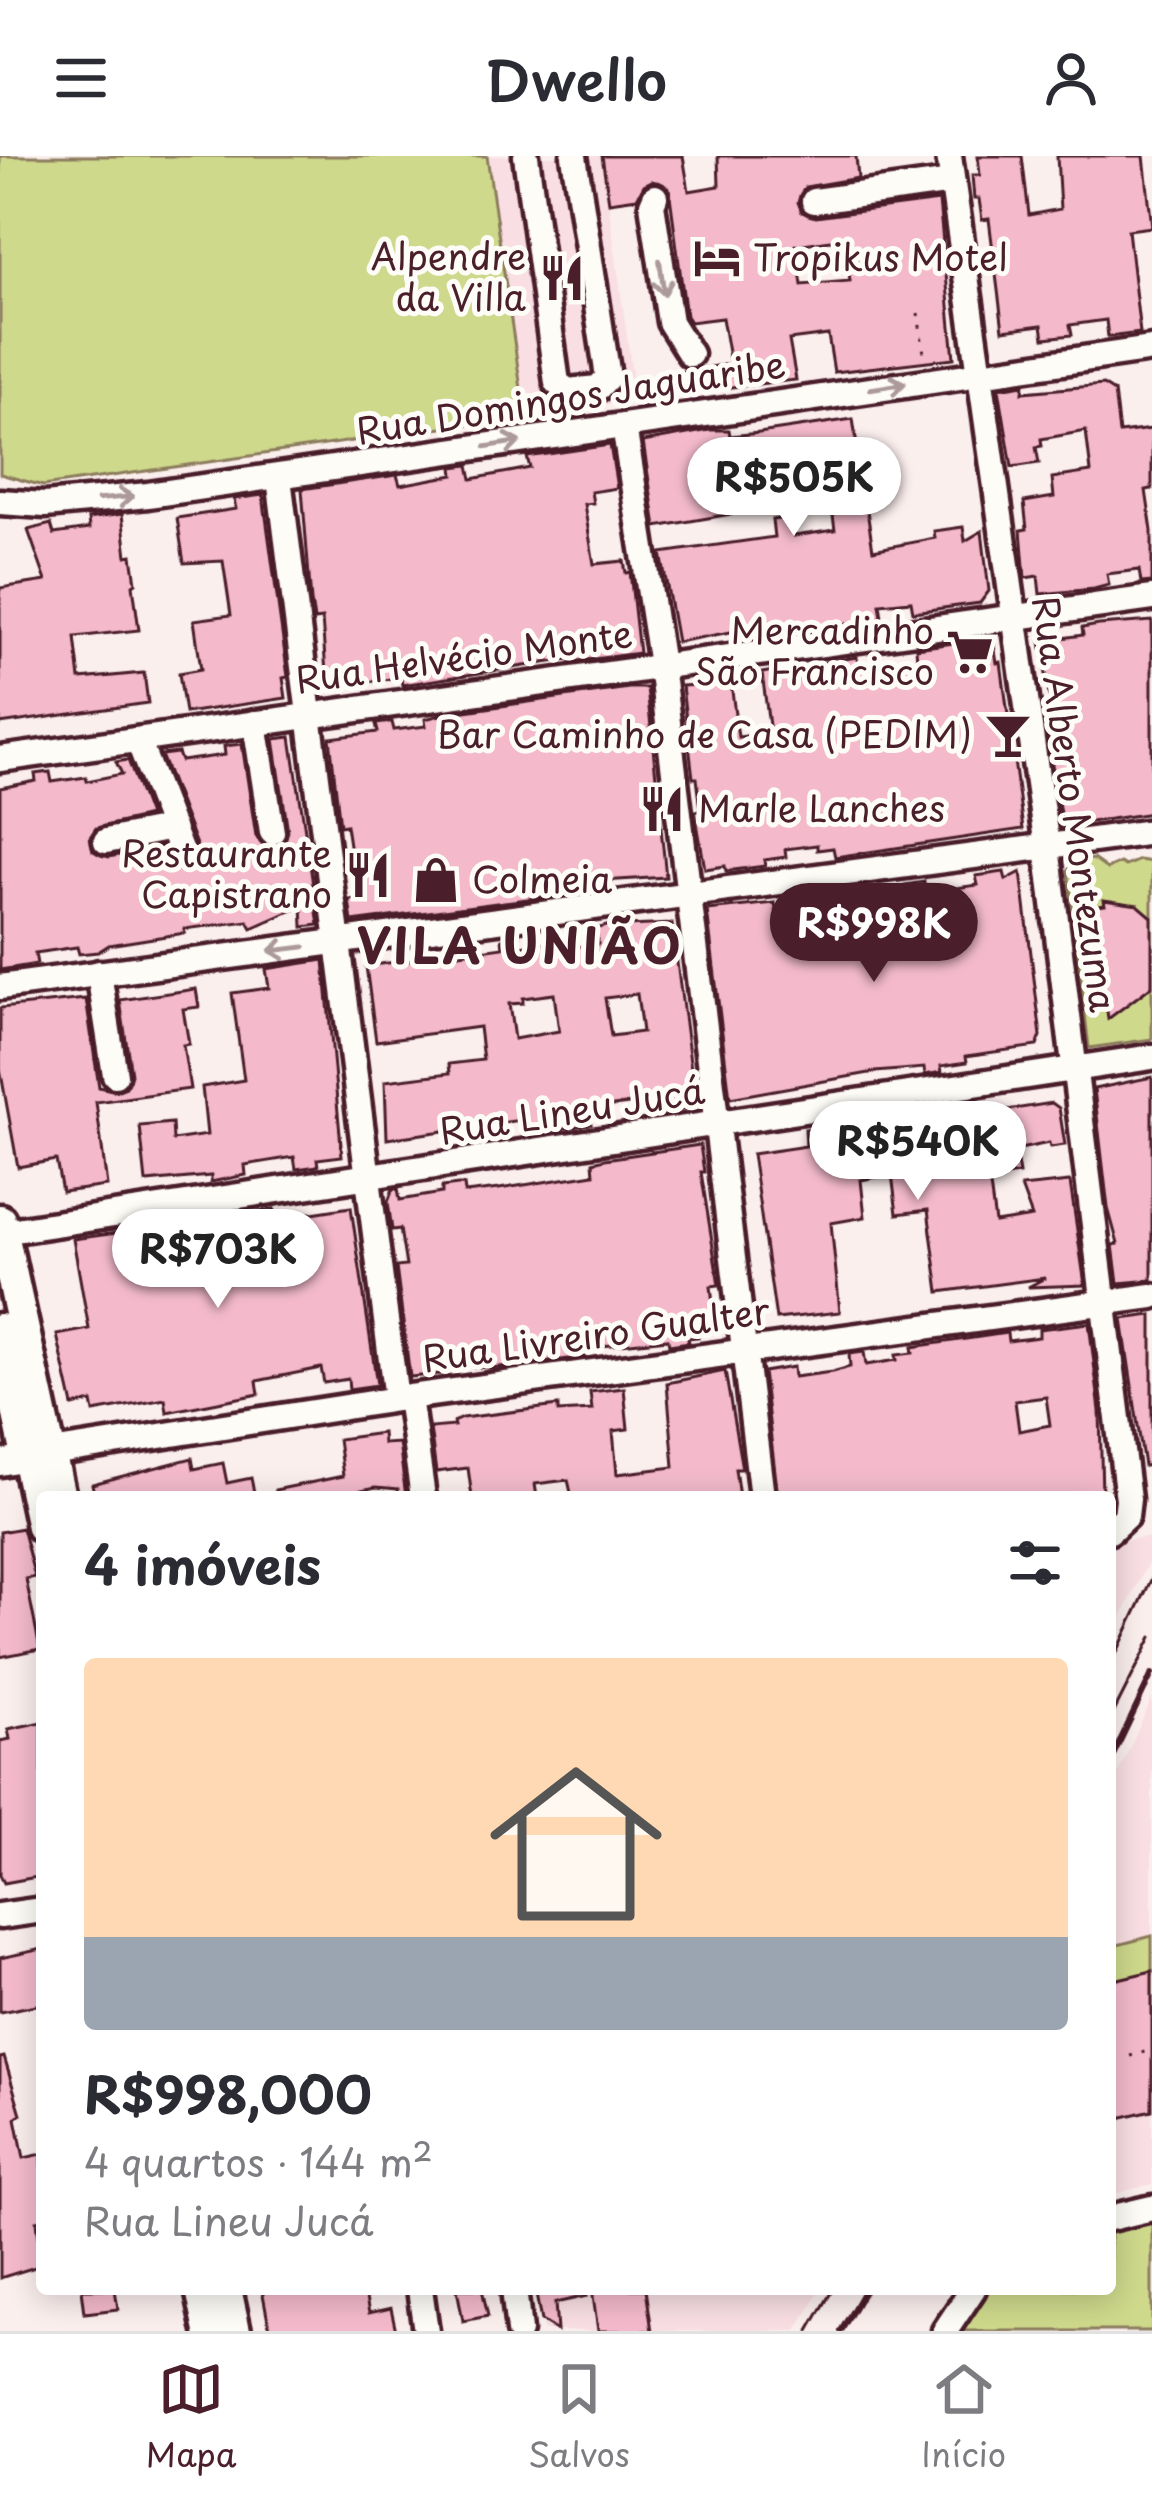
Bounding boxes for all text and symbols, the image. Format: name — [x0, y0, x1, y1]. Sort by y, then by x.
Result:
text: Dwello — [485, 38, 667, 119]
icon: menu — [48, 45, 114, 111]
icon: person — [1038, 45, 1104, 111]
place label: Alpendre da Villa — [371, 228, 527, 323]
place label: Tropikus Motel — [753, 229, 1008, 283]
hotel icon: Tropikus Motel — [692, 233, 742, 283]
restaurant icon: Alpendre da Villa — [537, 253, 587, 303]
one-way arrow — [651, 257, 674, 296]
street label: Rua Domingos Jaguaribe — [352, 335, 789, 457]
one-way arrow — [868, 374, 907, 397]
one-way arrow — [482, 432, 521, 455]
pin: R$505K — [696, 437, 892, 539]
text: R$505K — [714, 446, 874, 505]
one-way arrow — [96, 486, 135, 509]
street label: Rua Alberto Montezuma — [1020, 592, 1132, 1016]
place label: Mercadinho São Francisco — [695, 602, 934, 697]
street label: Rua Helvécio Monte — [292, 605, 636, 705]
supermarket icon: Mercadinho São Francisco — [945, 627, 995, 677]
place label: Bar Caminho de Casa (PEDIM) — [437, 706, 972, 760]
bar icon: Bar Caminho de Casa (PEDIM) — [983, 710, 1033, 760]
place label: Marle Lanches — [698, 780, 945, 834]
restaurant icon: Marle Lanches — [637, 784, 687, 834]
place label: Restaurante Capistrano — [121, 825, 332, 920]
restaurant icon: Restaurante Capistrano — [343, 850, 393, 900]
place label: Colmeia — [472, 851, 612, 905]
shop icon: Colmeia — [411, 855, 461, 905]
pin: R$998K — [776, 883, 972, 985]
text: R$998K — [797, 892, 951, 951]
district label: VILA UNIÃO — [356, 908, 684, 980]
one-way arrow — [268, 938, 307, 961]
street label: Rua Lineu Jucá — [435, 1061, 708, 1157]
pin: R$540K — [820, 1101, 1016, 1203]
text: R$540K — [836, 1110, 1000, 1169]
pin: R$703K — [120, 1209, 316, 1311]
text: R$703K — [139, 1218, 297, 1277]
street label: Rua Livreiro Gualter — [419, 1282, 773, 1384]
text: 4 imóveis — [84, 1525, 321, 1602]
icon: filters — [1002, 1530, 1068, 1596]
icon: home — [468, 1736, 684, 1952]
text: R$998,000 — [84, 2054, 372, 2131]
text: 4 quartos · 144 m² — [84, 2131, 433, 2190]
text: Rua Lineu Jucá — [84, 2190, 374, 2249]
tab: Mapa — [146, 2356, 237, 2478]
tab: Salvos — [528, 2356, 630, 2478]
tab: Início — [921, 2356, 1006, 2478]

